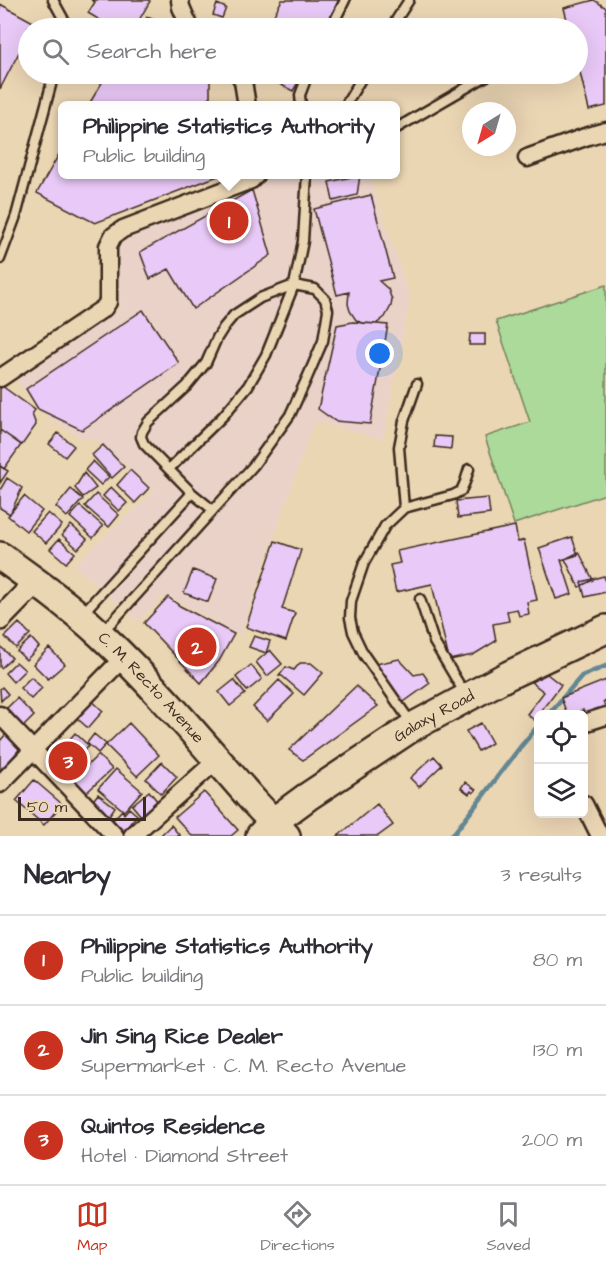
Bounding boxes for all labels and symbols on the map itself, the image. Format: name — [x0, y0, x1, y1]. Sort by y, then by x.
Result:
north arrow — [462, 102, 516, 156]
pin: 1 — [210, 198, 248, 244]
your location — [365, 339, 394, 368]
pin: 2 — [178, 624, 216, 670]
street label: C. M. Recto Avenue — [93, 627, 209, 748]
street label: Galaxy Road — [389, 685, 478, 748]
pin: 3 — [48, 738, 88, 783]
scale bar — [18, 794, 146, 822]

